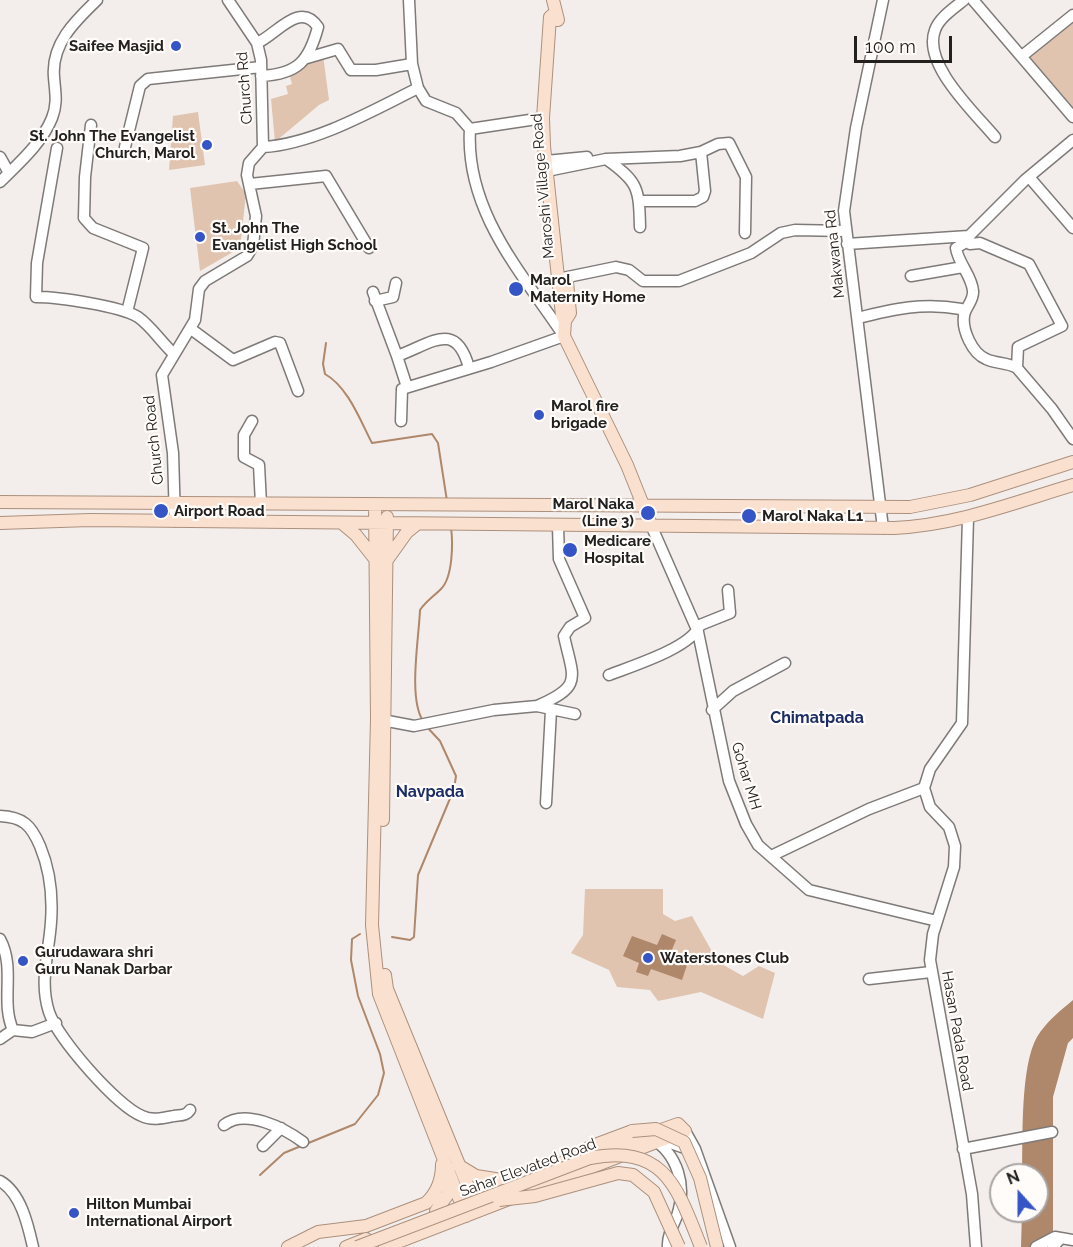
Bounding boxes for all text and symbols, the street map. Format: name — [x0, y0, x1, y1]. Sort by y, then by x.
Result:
scale bar — [857, 24, 954, 62]
text: 100 m — [865, 36, 916, 57]
place label: Saifee Masjid — [69, 37, 164, 55]
marker: Saifee Masjid — [169, 39, 183, 53]
street label: Church Rd — [233, 51, 257, 125]
street label: Maroshi Village Road — [528, 113, 558, 259]
place label: St. John The Evangelist Church, Marol — [29, 127, 195, 162]
marker: St. John The Evangelist Church, Marol — [200, 138, 214, 152]
street label: Makwana Rd — [821, 209, 849, 299]
place label: St. John The Evangelist High School — [212, 219, 377, 254]
marker: St. John The Evangelist High School — [193, 230, 207, 244]
place label: Marol Maternity Home — [530, 271, 645, 306]
marker: Marol Maternity Home — [507, 280, 525, 298]
street label: Church Road — [140, 394, 168, 486]
place label: Marol fire brigade — [551, 397, 619, 432]
marker: Marol fire brigade — [532, 408, 546, 422]
place label: Marol Naka (Line 3) — [552, 495, 634, 530]
marker: Airport Road — [152, 502, 170, 520]
place label: Airport Road — [174, 502, 265, 520]
marker: Marol Naka (Line 3) — [639, 504, 657, 522]
marker: Marol Naka L1 — [740, 507, 758, 525]
place label: Marol Naka L1 — [762, 507, 863, 525]
place label: Medicare Hospital — [584, 532, 651, 567]
marker: Medicare Hospital — [561, 541, 579, 559]
district label: Chimatpada — [770, 708, 864, 728]
street label: Gohar MH — [727, 740, 765, 812]
district label: Navpada — [396, 782, 464, 802]
place label: Gurudawara shri Guru Nanak Darbar — [35, 943, 172, 978]
place label: Waterstones Club — [660, 949, 789, 967]
marker: Waterstones Club — [641, 951, 655, 965]
marker: Gurudawara shri Guru Nanak Darbar — [16, 954, 30, 968]
street label: Hasan Pada Road — [938, 969, 976, 1093]
street label: Sahar Elevated Road — [457, 1135, 599, 1201]
north arrow — [989, 1163, 1049, 1223]
text: N — [1004, 1167, 1022, 1189]
place label: Hilton Mumbai International Airport — [86, 1195, 232, 1230]
marker: Hilton Mumbai International Airport — [67, 1206, 81, 1220]

